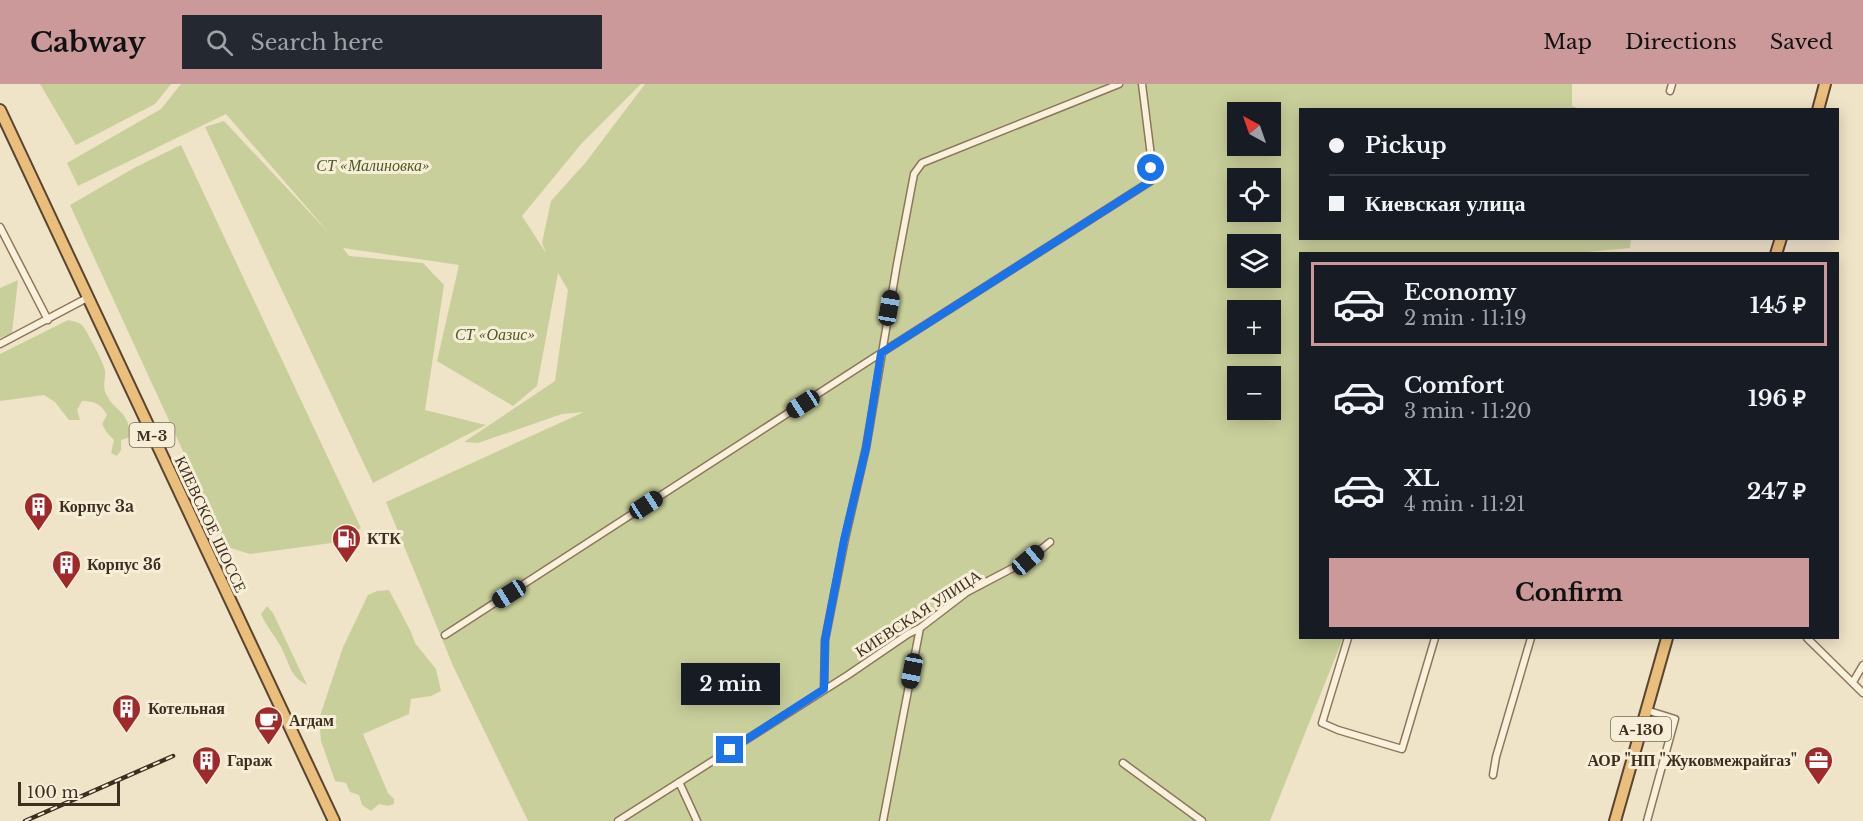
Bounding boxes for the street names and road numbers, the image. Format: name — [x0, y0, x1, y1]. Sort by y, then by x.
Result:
road number: М-3 — [130, 423, 174, 447]
street label: КИЕВСКОЕ ШОССЕ — [171, 452, 251, 596]
street label: КИЕВСКАЯ УЛИЦА — [851, 565, 985, 661]
road number: А-130 — [1611, 717, 1671, 741]

